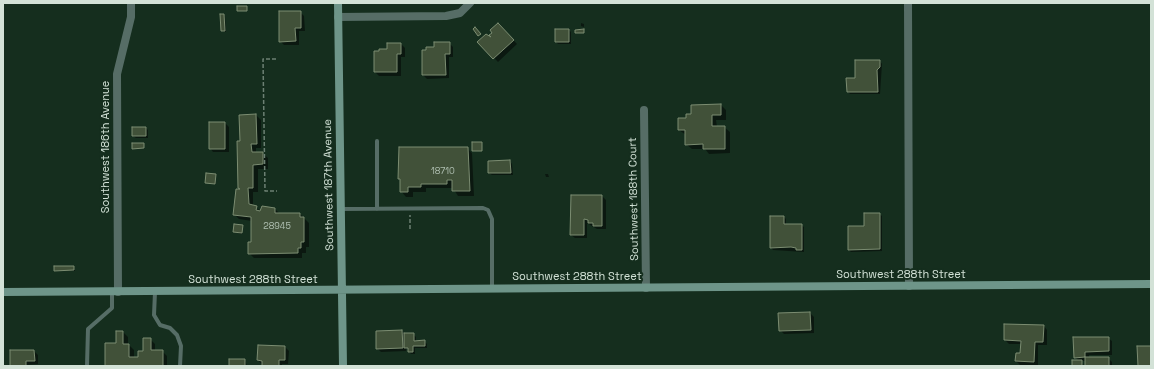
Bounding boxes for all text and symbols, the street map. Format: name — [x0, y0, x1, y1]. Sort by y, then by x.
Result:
street label: Southwest 186th Avenue — [99, 81, 113, 213]
street label: Southwest 187th Avenue — [321, 119, 337, 251]
street label: Southwest 188th Court — [626, 137, 642, 261]
house number: 18710 — [431, 167, 455, 177]
house number: 28945 — [263, 222, 291, 232]
street label: Southwest 288th Street — [836, 268, 966, 282]
street label: Southwest 288th Street — [512, 270, 642, 284]
street label: Southwest 288th Street — [188, 273, 318, 287]

